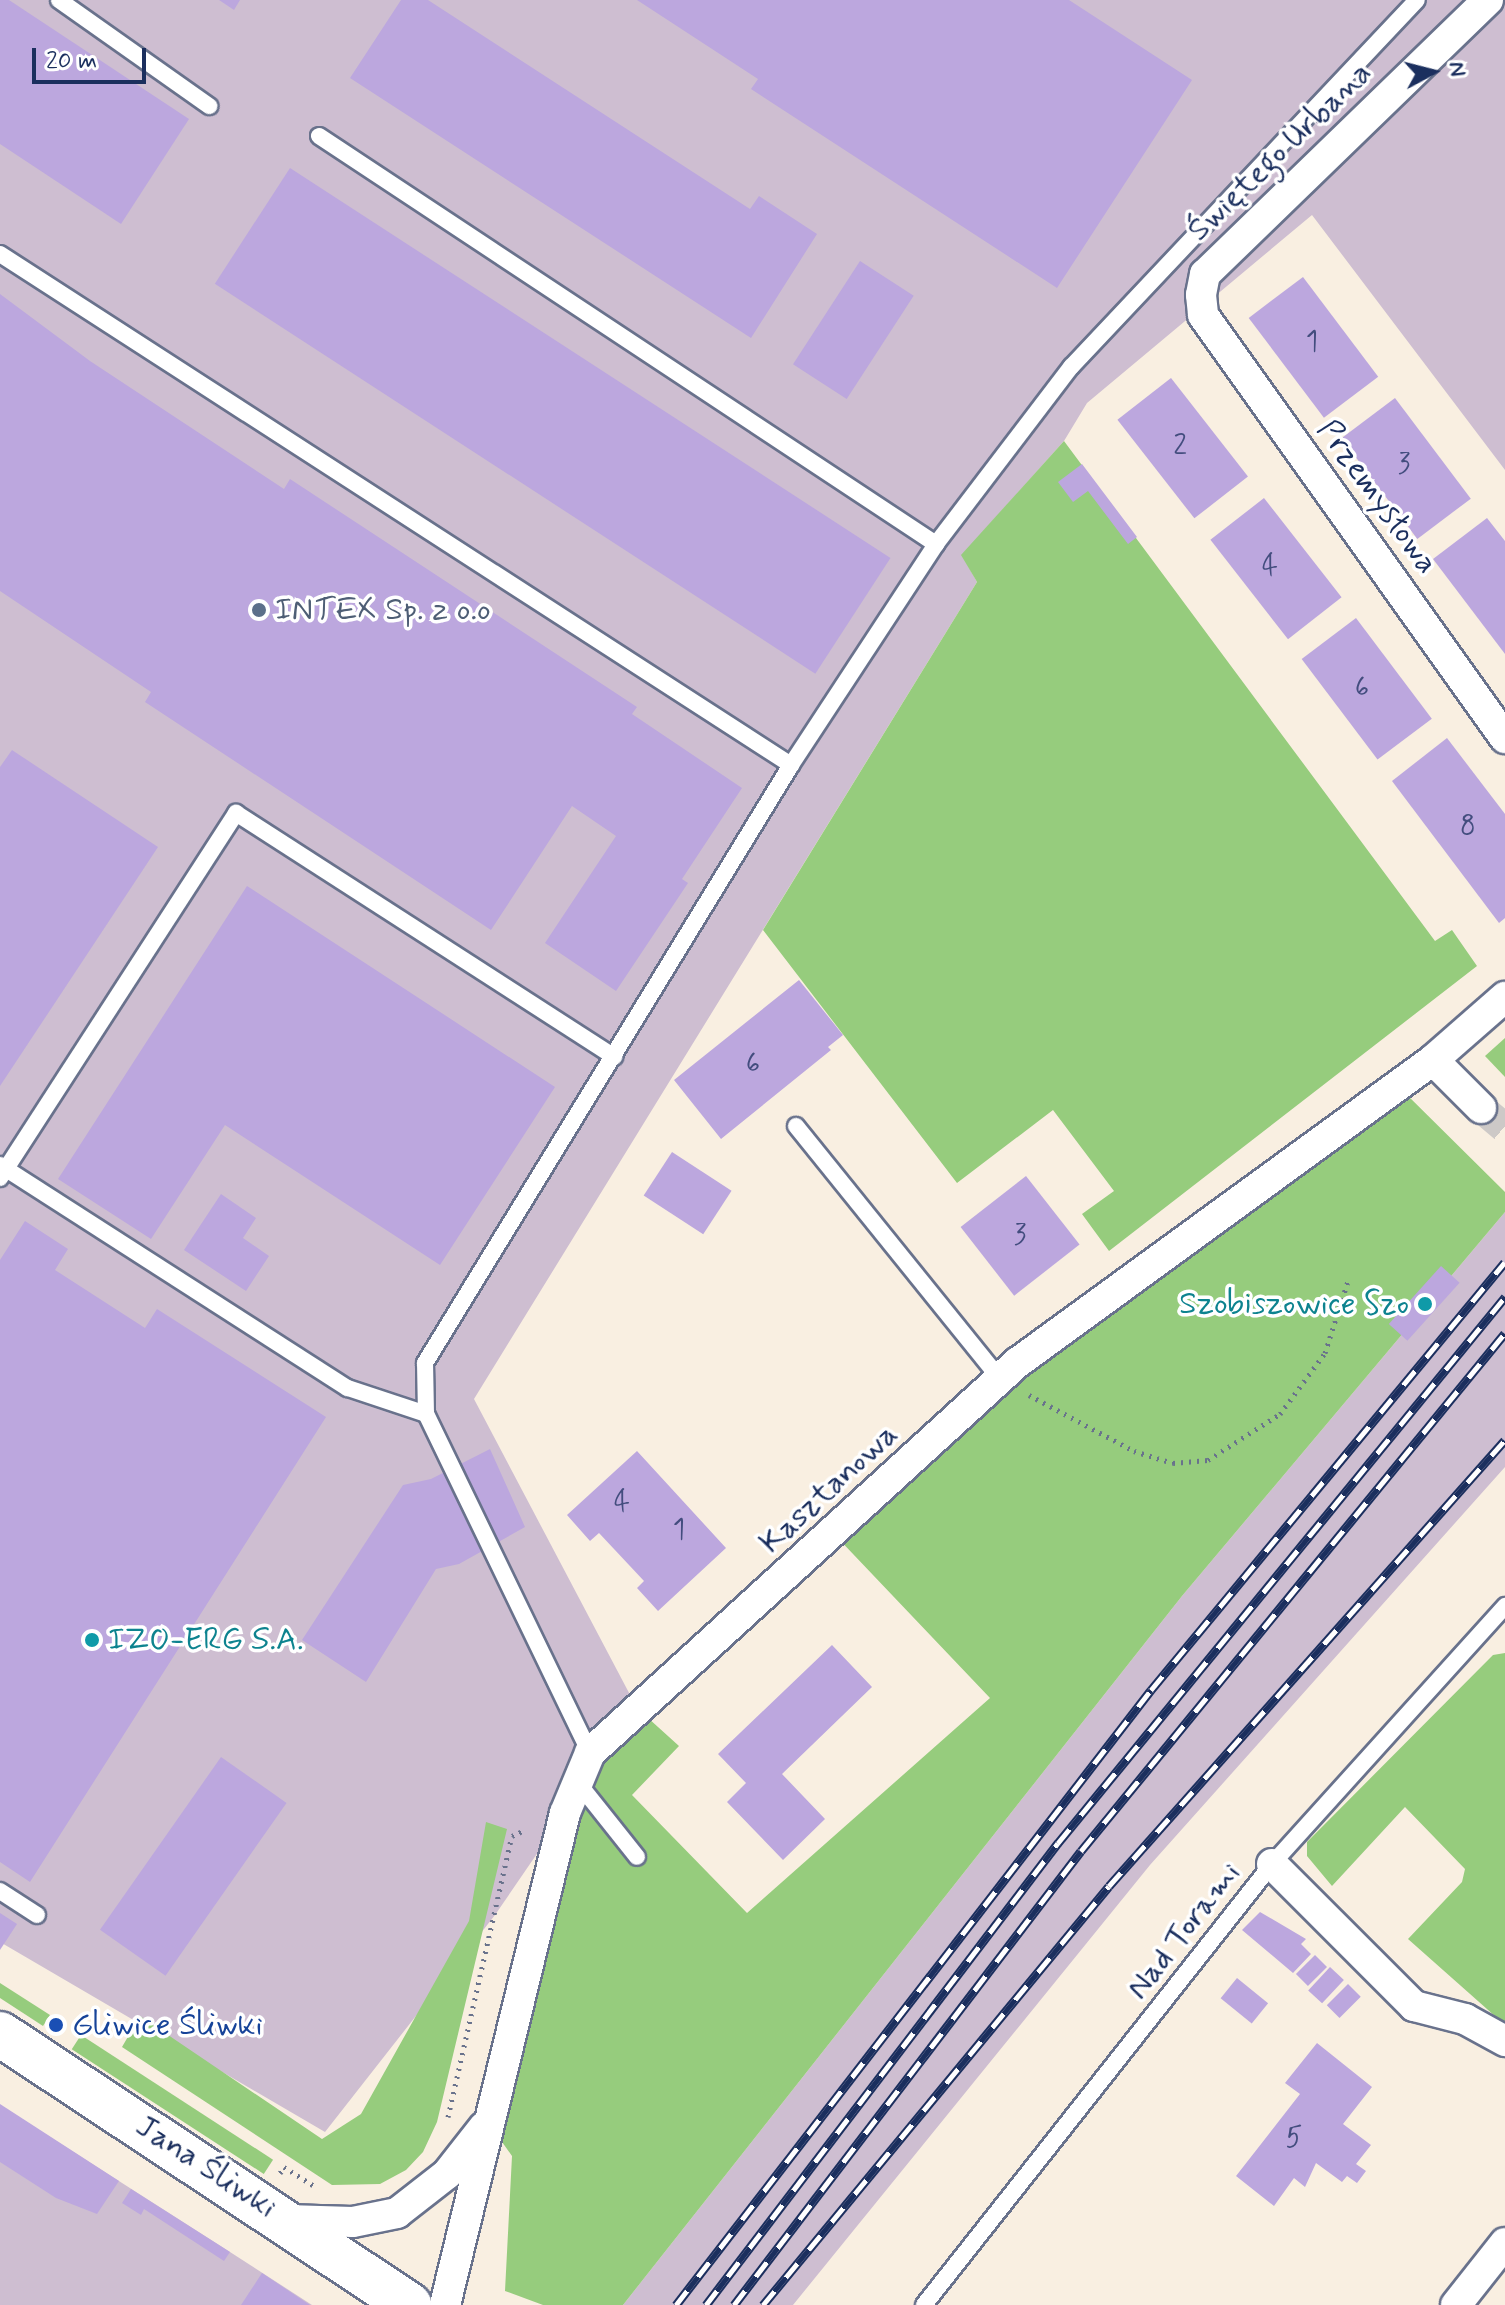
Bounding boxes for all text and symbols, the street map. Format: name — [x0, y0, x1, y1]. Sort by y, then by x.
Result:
scale bar — [36, 32, 150, 82]
north arrow — [1393, 32, 1473, 112]
text: 20 m — [46, 46, 97, 77]
street label: Świętego Urbana — [1178, 53, 1382, 251]
text: N — [1442, 60, 1472, 78]
house number: 1 — [1306, 326, 1318, 360]
street label: Przemysłowa — [1308, 412, 1446, 582]
house number: 2 — [1173, 430, 1187, 464]
house number: 3 — [1398, 448, 1410, 482]
house number: 4 — [1262, 550, 1278, 584]
place label: INTEX Sp. z o.o — [275, 591, 491, 629]
marker: INTEX Sp. z o.o — [250, 601, 268, 619]
house number: 6 — [1355, 672, 1369, 706]
house number: 8 — [1460, 810, 1476, 844]
house number: 6 — [746, 1048, 760, 1082]
house number: 3 — [1014, 1219, 1026, 1253]
place label: Szobiszowice Szo — [1175, 1285, 1409, 1323]
marker: Szobiszowice Szo — [1416, 1295, 1434, 1313]
street label: Kasztanowa — [752, 1416, 906, 1562]
house number: 4 — [614, 1486, 630, 1520]
house number: 1 — [673, 1514, 685, 1548]
place label: IZO-ERG S.A. — [108, 1621, 303, 1659]
marker: IZO-ERG S.A. — [83, 1631, 101, 1649]
street label: Nad Torami — [1119, 1856, 1249, 2006]
place label: Gliwice Śliwki — [72, 2006, 263, 2044]
marker: Gliwice Śliwki — [47, 2016, 65, 2034]
street label: Jana Śliwki — [128, 2107, 284, 2227]
house number: 5 — [1286, 2122, 1302, 2156]

